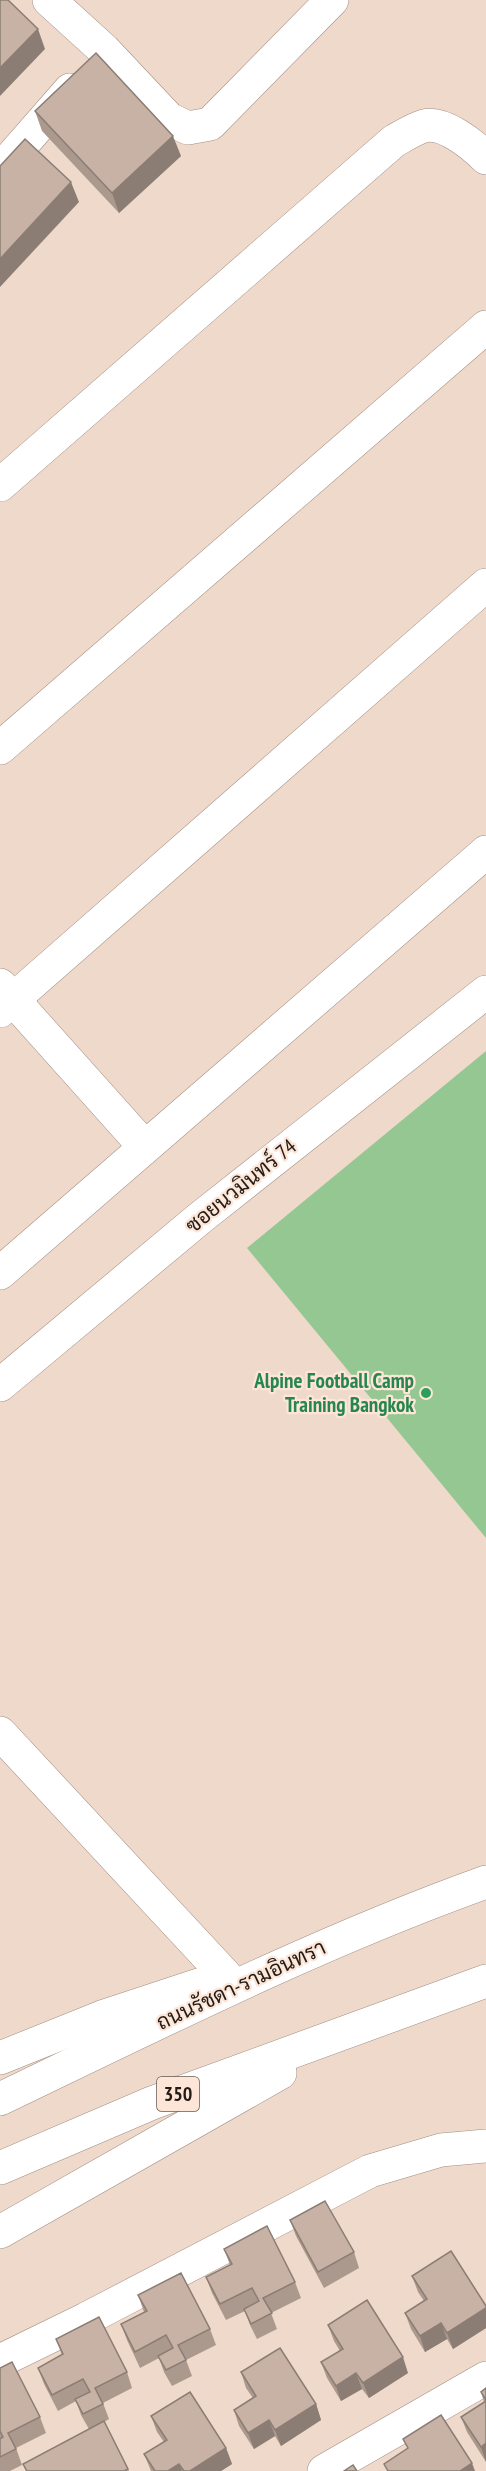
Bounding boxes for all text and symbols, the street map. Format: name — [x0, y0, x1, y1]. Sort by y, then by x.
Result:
street label: ซอยนวมินทร์ 74 — [180, 1132, 302, 1239]
place label: Alpine Football Camp Training Bangkok — [253, 1367, 414, 1418]
marker: Alpine Football Camp Training Bangkok — [419, 1386, 433, 1400]
street label: ถนนรัชดา-รามอินทรา — [152, 1934, 330, 2036]
road number: 350 — [157, 2077, 199, 2111]

